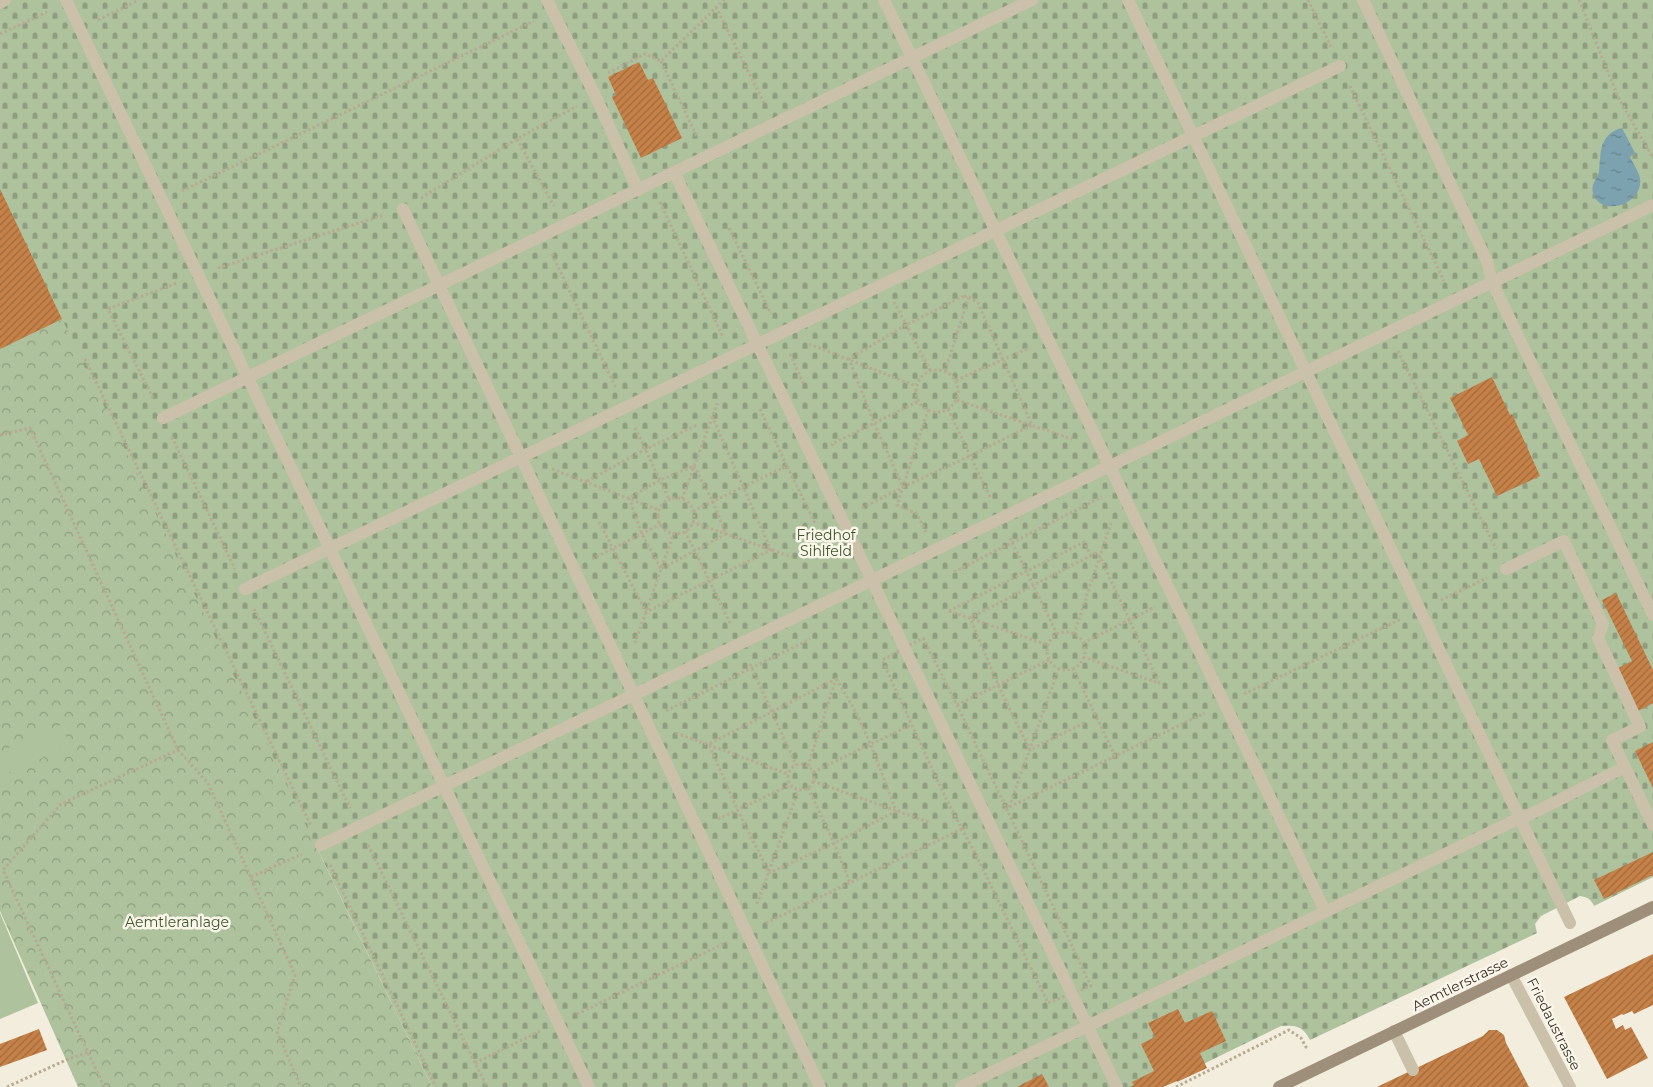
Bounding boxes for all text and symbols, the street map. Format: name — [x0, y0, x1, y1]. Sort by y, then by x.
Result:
park label: Friedhof Sihlfeld — [797, 526, 857, 560]
park label: Aemtleranlage — [125, 913, 229, 931]
street label: Aemtlerstrasse — [1409, 953, 1511, 1015]
street label: Friedaustrasse — [1523, 975, 1585, 1073]

